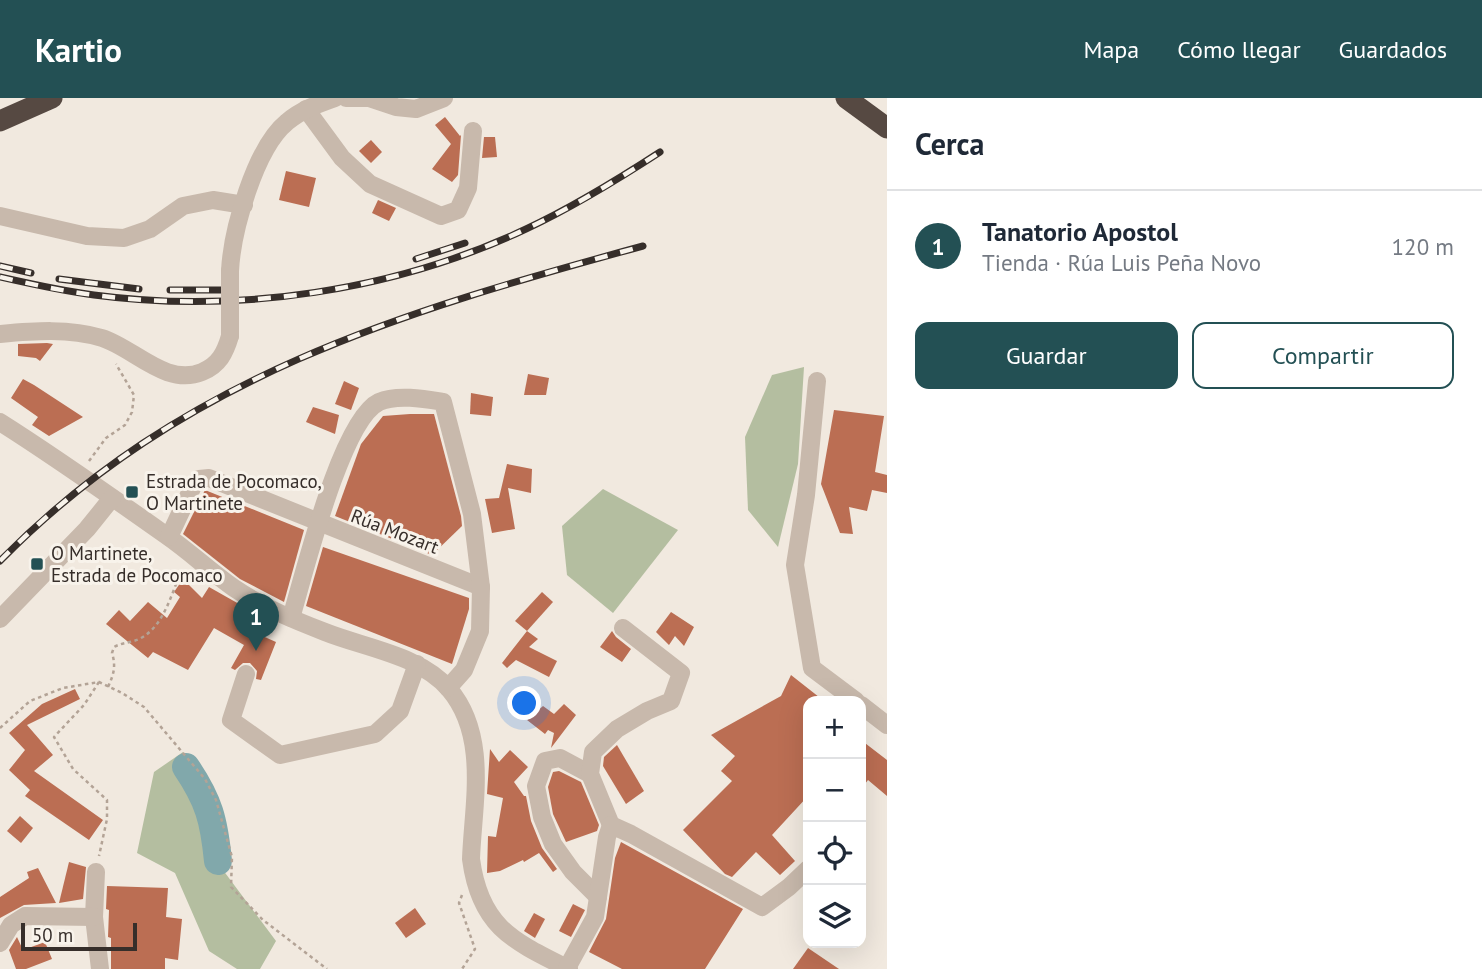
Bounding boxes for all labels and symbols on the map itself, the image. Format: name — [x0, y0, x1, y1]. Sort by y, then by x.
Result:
place label: Estrada de Pocomaco, O Martinete — [146, 469, 322, 515]
marker: Estrada de Pocomaco, O Martinete — [124, 484, 140, 500]
street label: Rúa Mozart — [348, 503, 443, 559]
place label: O Martinete, Estrada de Pocomaco — [51, 541, 223, 587]
marker: O Martinete, Estrada de Pocomaco — [29, 556, 45, 572]
pin: 1 — [233, 593, 279, 651]
your location — [507, 686, 541, 720]
scale bar — [21, 920, 136, 952]

